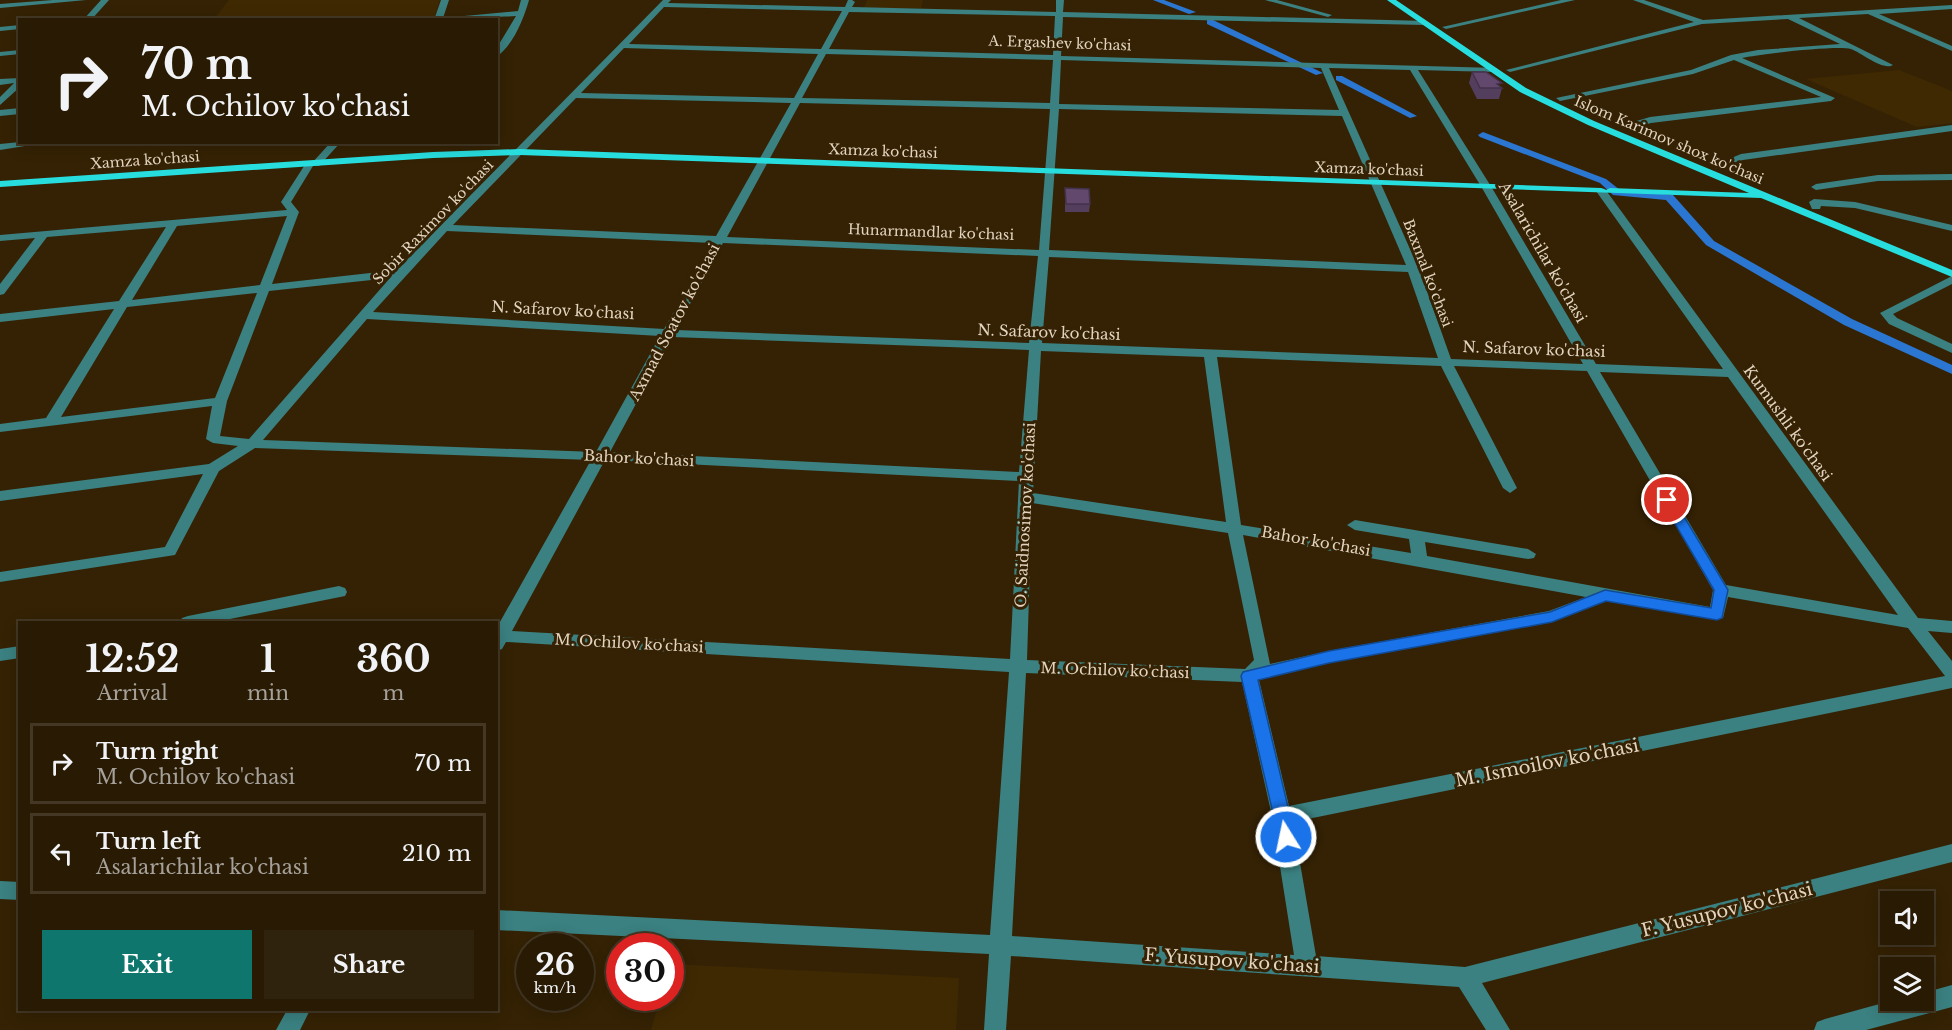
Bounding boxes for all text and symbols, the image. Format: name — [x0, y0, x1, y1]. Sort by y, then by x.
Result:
street label: A. Ergashev ko'chasi — [987, 31, 1132, 55]
text: 70 m — [141, 38, 252, 90]
icon: right — [42, 42, 120, 120]
text: M. Ochilov ko'chasi — [141, 90, 410, 123]
street label: Islom Karimov shox ko'chasi — [1572, 92, 1767, 188]
street label: Xamza ko'chasi — [828, 140, 938, 162]
street label: Xamza ko'chasi — [90, 147, 200, 173]
street label: Sobir Raximov ko'chasi — [369, 156, 497, 288]
street label: Xamza ko'chasi — [1314, 158, 1424, 180]
street label: Asalarichilar ko'chasi — [1494, 177, 1591, 326]
street label: Baxmal ko'chasi — [1399, 217, 1457, 330]
street label: Hunarmandlar ko'chasi — [848, 220, 1015, 244]
street label: Axmad Soatov ko'chasi — [624, 240, 724, 405]
street label: N. Safarov ko'chasi — [491, 297, 635, 323]
street label: N. Safarov ko'chasi — [977, 320, 1121, 344]
street label: N. Safarov ko'chasi — [1462, 337, 1606, 361]
street label: Kumushli ko'chasi — [1740, 361, 1836, 485]
street label: O. Saidnosimov ko'chasi — [1011, 422, 1039, 608]
street label: Bahor ko'chasi — [583, 446, 695, 470]
pin — [1641, 474, 1692, 525]
icon: arrive — [1650, 483, 1683, 516]
street label: Bahor ko'chasi — [1260, 522, 1372, 560]
street label: M. Ochilov ko'chasi — [554, 630, 704, 656]
text: 12:52 — [85, 637, 180, 682]
text: 1 — [260, 637, 276, 682]
text: 360 — [356, 637, 431, 682]
street label: M. Ochilov ko'chasi — [1040, 658, 1190, 682]
text: Arrival — [97, 681, 168, 705]
text: min — [247, 681, 289, 705]
text: m — [383, 681, 404, 705]
street label: M. Ismoilov ko'chasi — [1453, 734, 1641, 792]
text: Turn right — [96, 738, 218, 765]
icon: right — [45, 747, 78, 780]
text: 70 m — [414, 750, 471, 777]
text: M. Ochilov ko'chasi — [96, 765, 295, 789]
position arrow — [1254, 805, 1318, 869]
text: Turn left — [96, 828, 201, 855]
icon: left — [45, 837, 78, 870]
text: 210 m — [402, 840, 471, 867]
text: Asalarichilar ko'chasi — [96, 855, 309, 879]
street label: F. Yusupov ko'chasi — [1639, 878, 1815, 942]
map controls — [1880, 891, 1934, 1011]
button: sound — [1880, 891, 1934, 945]
button: Exit — [42, 930, 252, 999]
button: Share — [264, 930, 474, 999]
speed limit sign: 30 — [606, 933, 684, 1011]
street label: F. Yusupov ko'chasi — [1144, 944, 1320, 978]
text: 26 — [535, 946, 575, 983]
button: layers — [1880, 957, 1934, 1011]
text: km/h — [534, 978, 576, 997]

